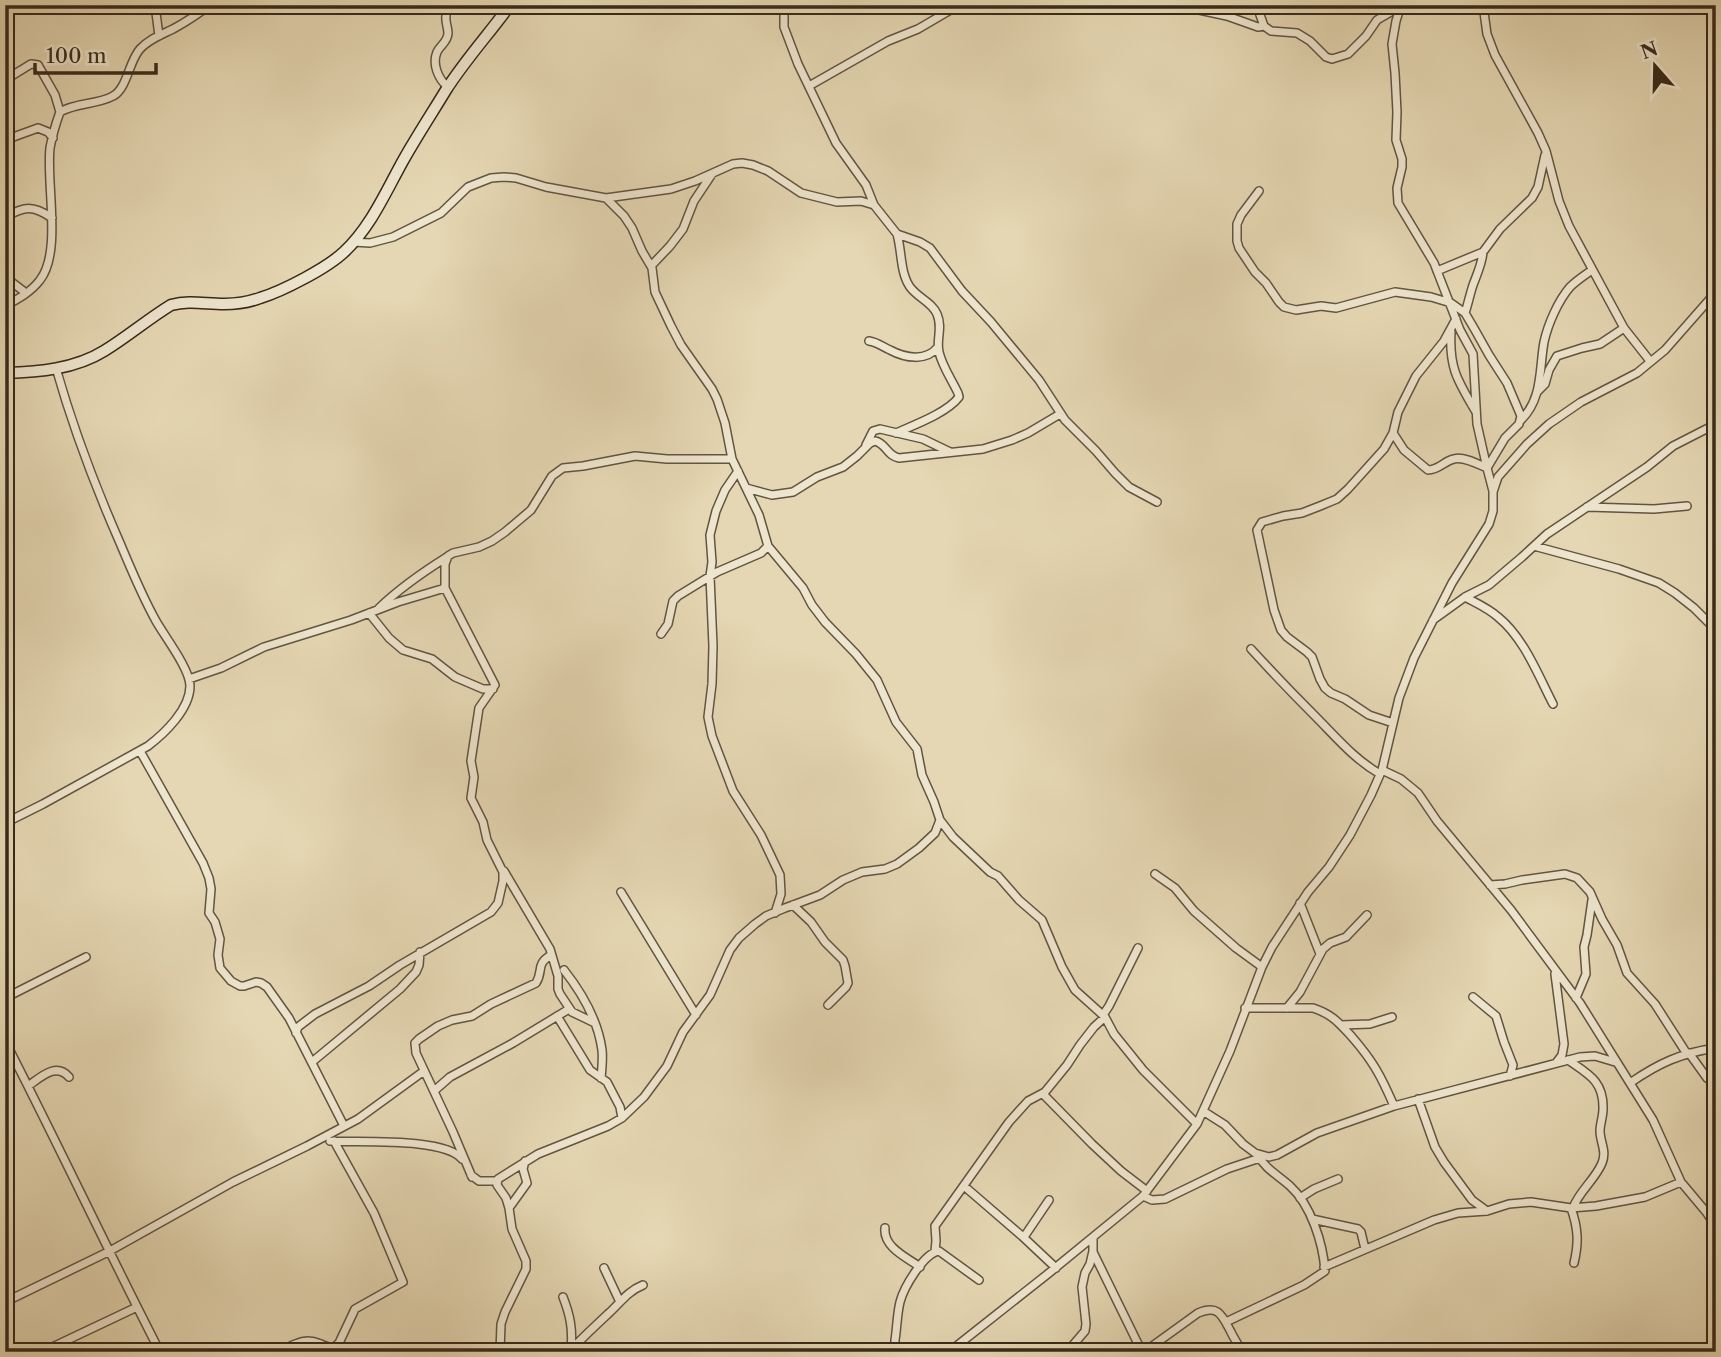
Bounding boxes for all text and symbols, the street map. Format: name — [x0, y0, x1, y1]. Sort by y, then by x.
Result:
scale bar — [35, 32, 156, 76]
north arrow — [1620, 32, 1690, 102]
text: N — [1638, 37, 1661, 64]
text: 100 m — [46, 43, 107, 68]

